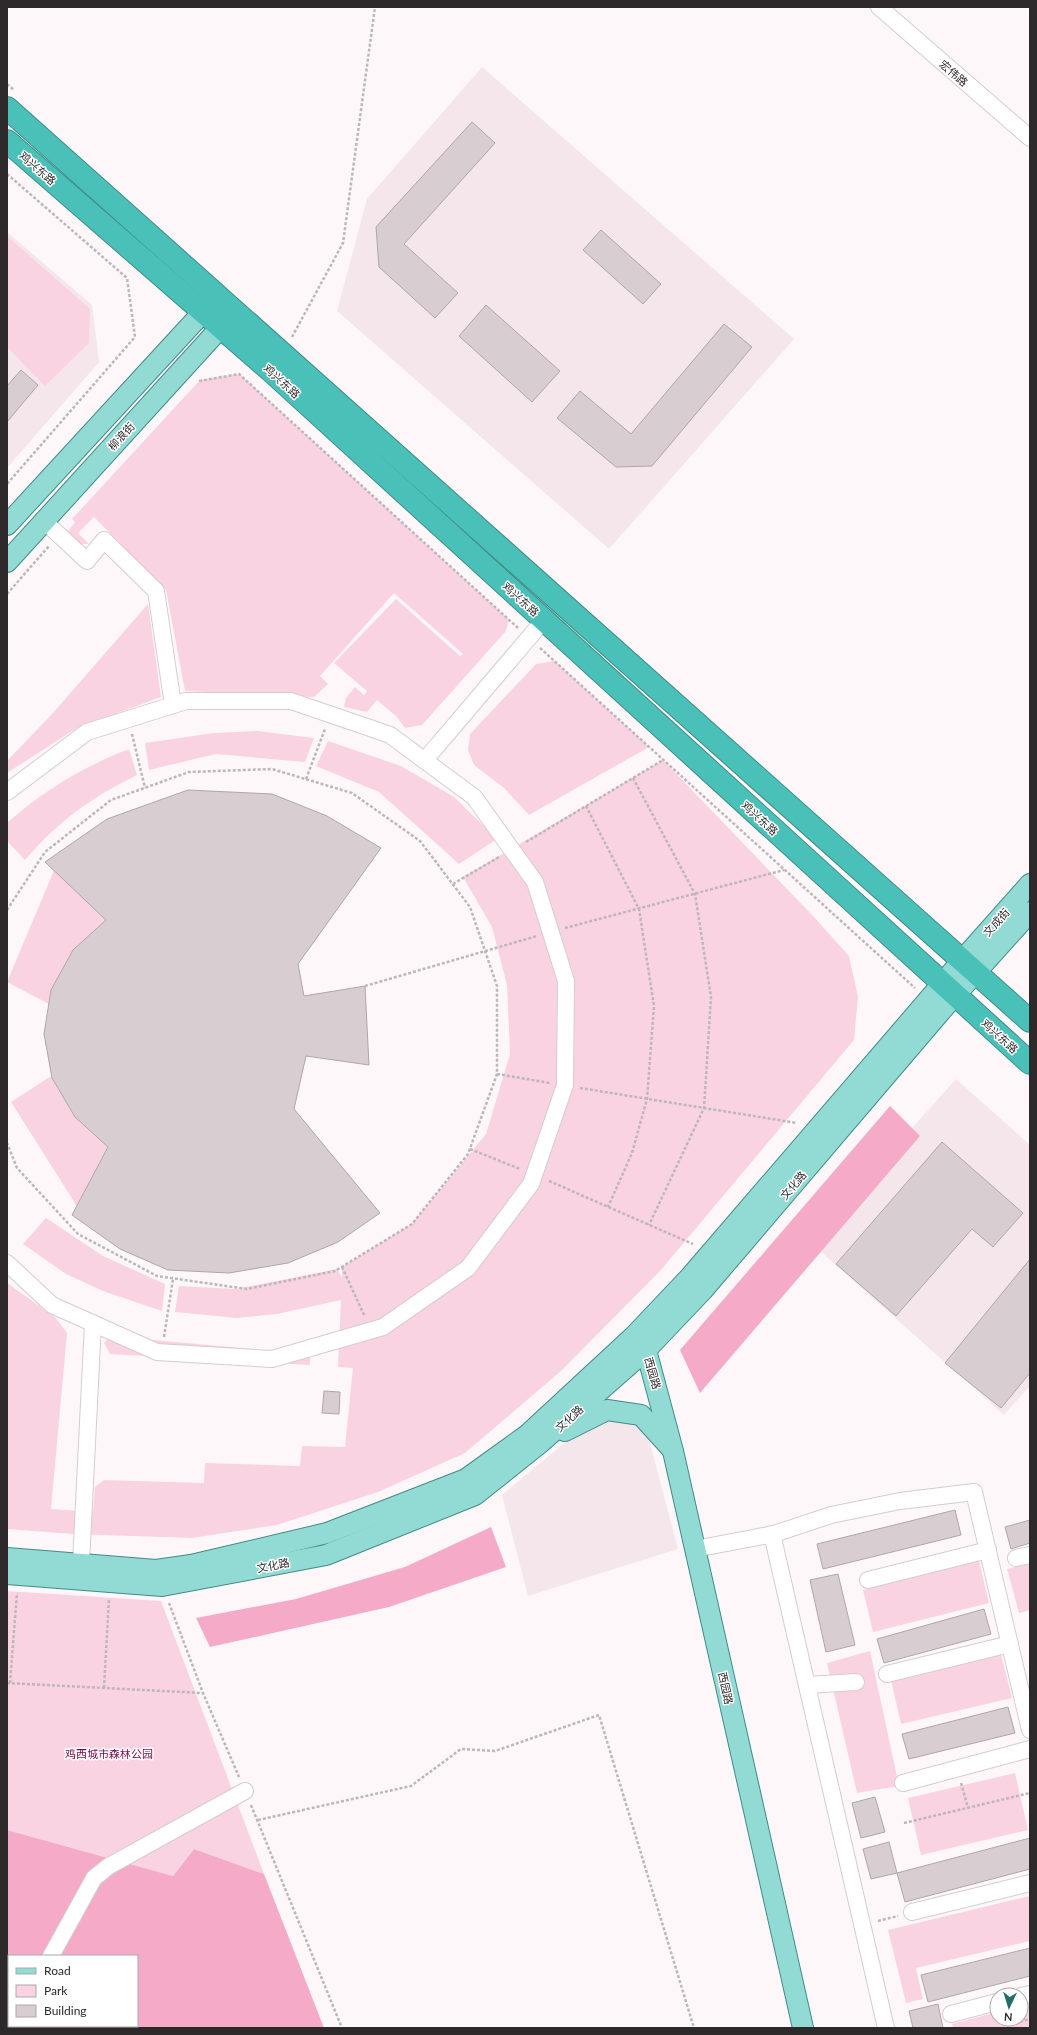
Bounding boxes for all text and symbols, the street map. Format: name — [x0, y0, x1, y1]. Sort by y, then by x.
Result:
street label: 宏伟路 — [937, 57, 971, 89]
street label: 鸡兴东路 — [17, 149, 59, 187]
street label: 鸡兴东路 — [261, 361, 303, 401]
street label: 柳浪街 — [105, 419, 137, 453]
street label: 鸡兴东路 — [500, 579, 542, 619]
street label: 鸡兴东路 — [739, 798, 781, 838]
street label: 文成街 — [980, 905, 1012, 939]
street label: 鸡兴东路 — [979, 1016, 1021, 1056]
street label: 文化路 — [777, 1168, 809, 1202]
street label: 西园路 — [642, 1355, 664, 1391]
street label: 文化路 — [552, 1402, 586, 1434]
street label: 文化路 — [256, 1555, 290, 1575]
street label: 西园路 — [716, 1670, 736, 1706]
park label: 鸡西城市森林公园 — [65, 1747, 153, 1760]
legend — [8, 1955, 138, 2027]
text: Road — [44, 1963, 71, 1978]
text: Park — [44, 1983, 68, 1998]
north arrow — [989, 1987, 1029, 2027]
text: Building — [44, 2003, 87, 2018]
text: N — [1004, 2011, 1013, 2024]

